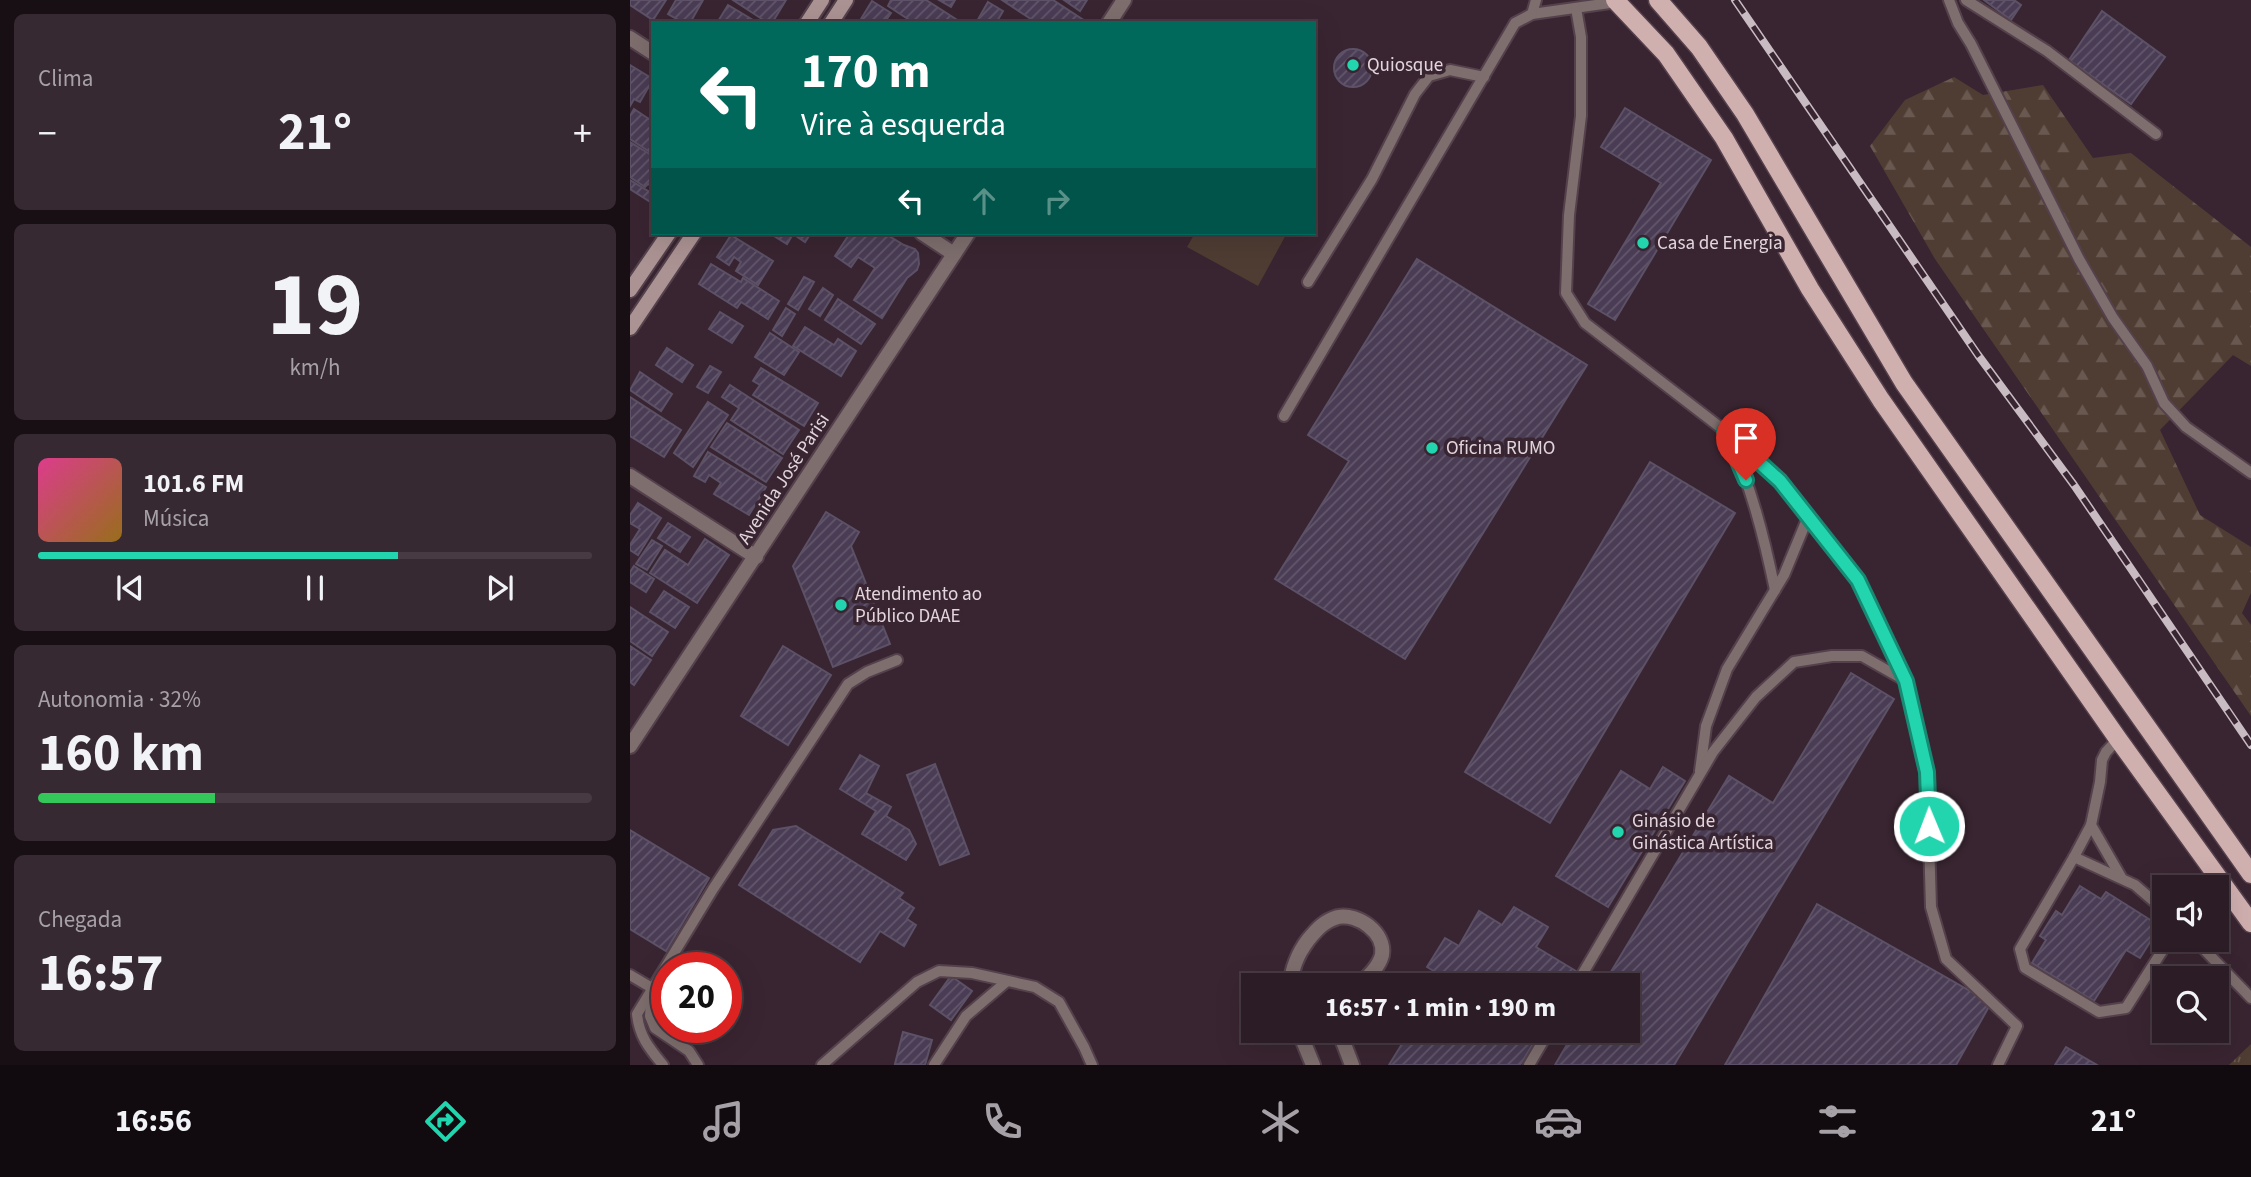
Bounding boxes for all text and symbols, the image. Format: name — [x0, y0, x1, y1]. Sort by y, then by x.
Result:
text: 170 m — [801, 37, 930, 107]
icon: left — [686, 49, 777, 140]
place label: Quiosque — [1367, 52, 1443, 79]
marker: Quiosque — [1345, 57, 1361, 73]
text: Clima — [38, 62, 93, 95]
text: 21° — [278, 96, 352, 170]
text: Vire à esquerda — [801, 102, 1006, 148]
text: − — [38, 107, 57, 161]
text: + — [573, 107, 592, 161]
icon: left — [892, 182, 930, 220]
icon: ahead — [965, 182, 1003, 220]
icon: right — [1038, 182, 1076, 220]
place label: Casa de Energia — [1657, 230, 1783, 257]
marker: Casa de Energia — [1635, 235, 1651, 251]
text: 19 — [267, 241, 363, 370]
text: km/h — [289, 351, 341, 384]
street label: Avenida José Parisi — [731, 408, 837, 550]
pin — [1716, 408, 1776, 480]
icon: arrive — [1727, 419, 1765, 457]
place label: Oficina RUMO — [1446, 435, 1555, 462]
marker: Oficina RUMO — [1424, 440, 1440, 456]
text: 101.6 FM — [143, 465, 244, 502]
text: Música — [143, 502, 209, 535]
icon: previous — [111, 569, 149, 607]
icon: pause — [296, 569, 334, 607]
icon: next — [481, 569, 519, 607]
place label: Atendimento ao Público DAAE — [855, 581, 982, 630]
marker: Atendimento ao Público DAAE — [833, 597, 849, 613]
text: Autonomia · 32% — [38, 683, 201, 716]
text: 160 km — [38, 717, 204, 791]
position arrow — [1892, 789, 1966, 863]
place label: Ginásio de Ginástica Artística — [1632, 808, 1774, 857]
marker: Ginásio de Ginástica Artística — [1610, 824, 1626, 840]
map controls — [2152, 875, 2229, 1043]
button: sound — [2152, 875, 2229, 952]
text: Chegada — [38, 903, 122, 936]
text: 16:57 — [38, 937, 163, 1011]
speed limit sign: 20 — [651, 952, 742, 1043]
button: search — [2152, 966, 2229, 1043]
text: 16:57 · 1 min · 190 m — [1325, 989, 1556, 1026]
icon: directions — [421, 1097, 470, 1146]
icon: music — [699, 1097, 748, 1146]
icon: phone — [978, 1097, 1027, 1146]
icon: climate — [1256, 1097, 1305, 1146]
icon: car — [1534, 1097, 1583, 1146]
icon: filters — [1813, 1097, 1862, 1146]
text: 16:56 — [115, 1098, 192, 1144]
text: 21° — [2091, 1098, 2136, 1144]

